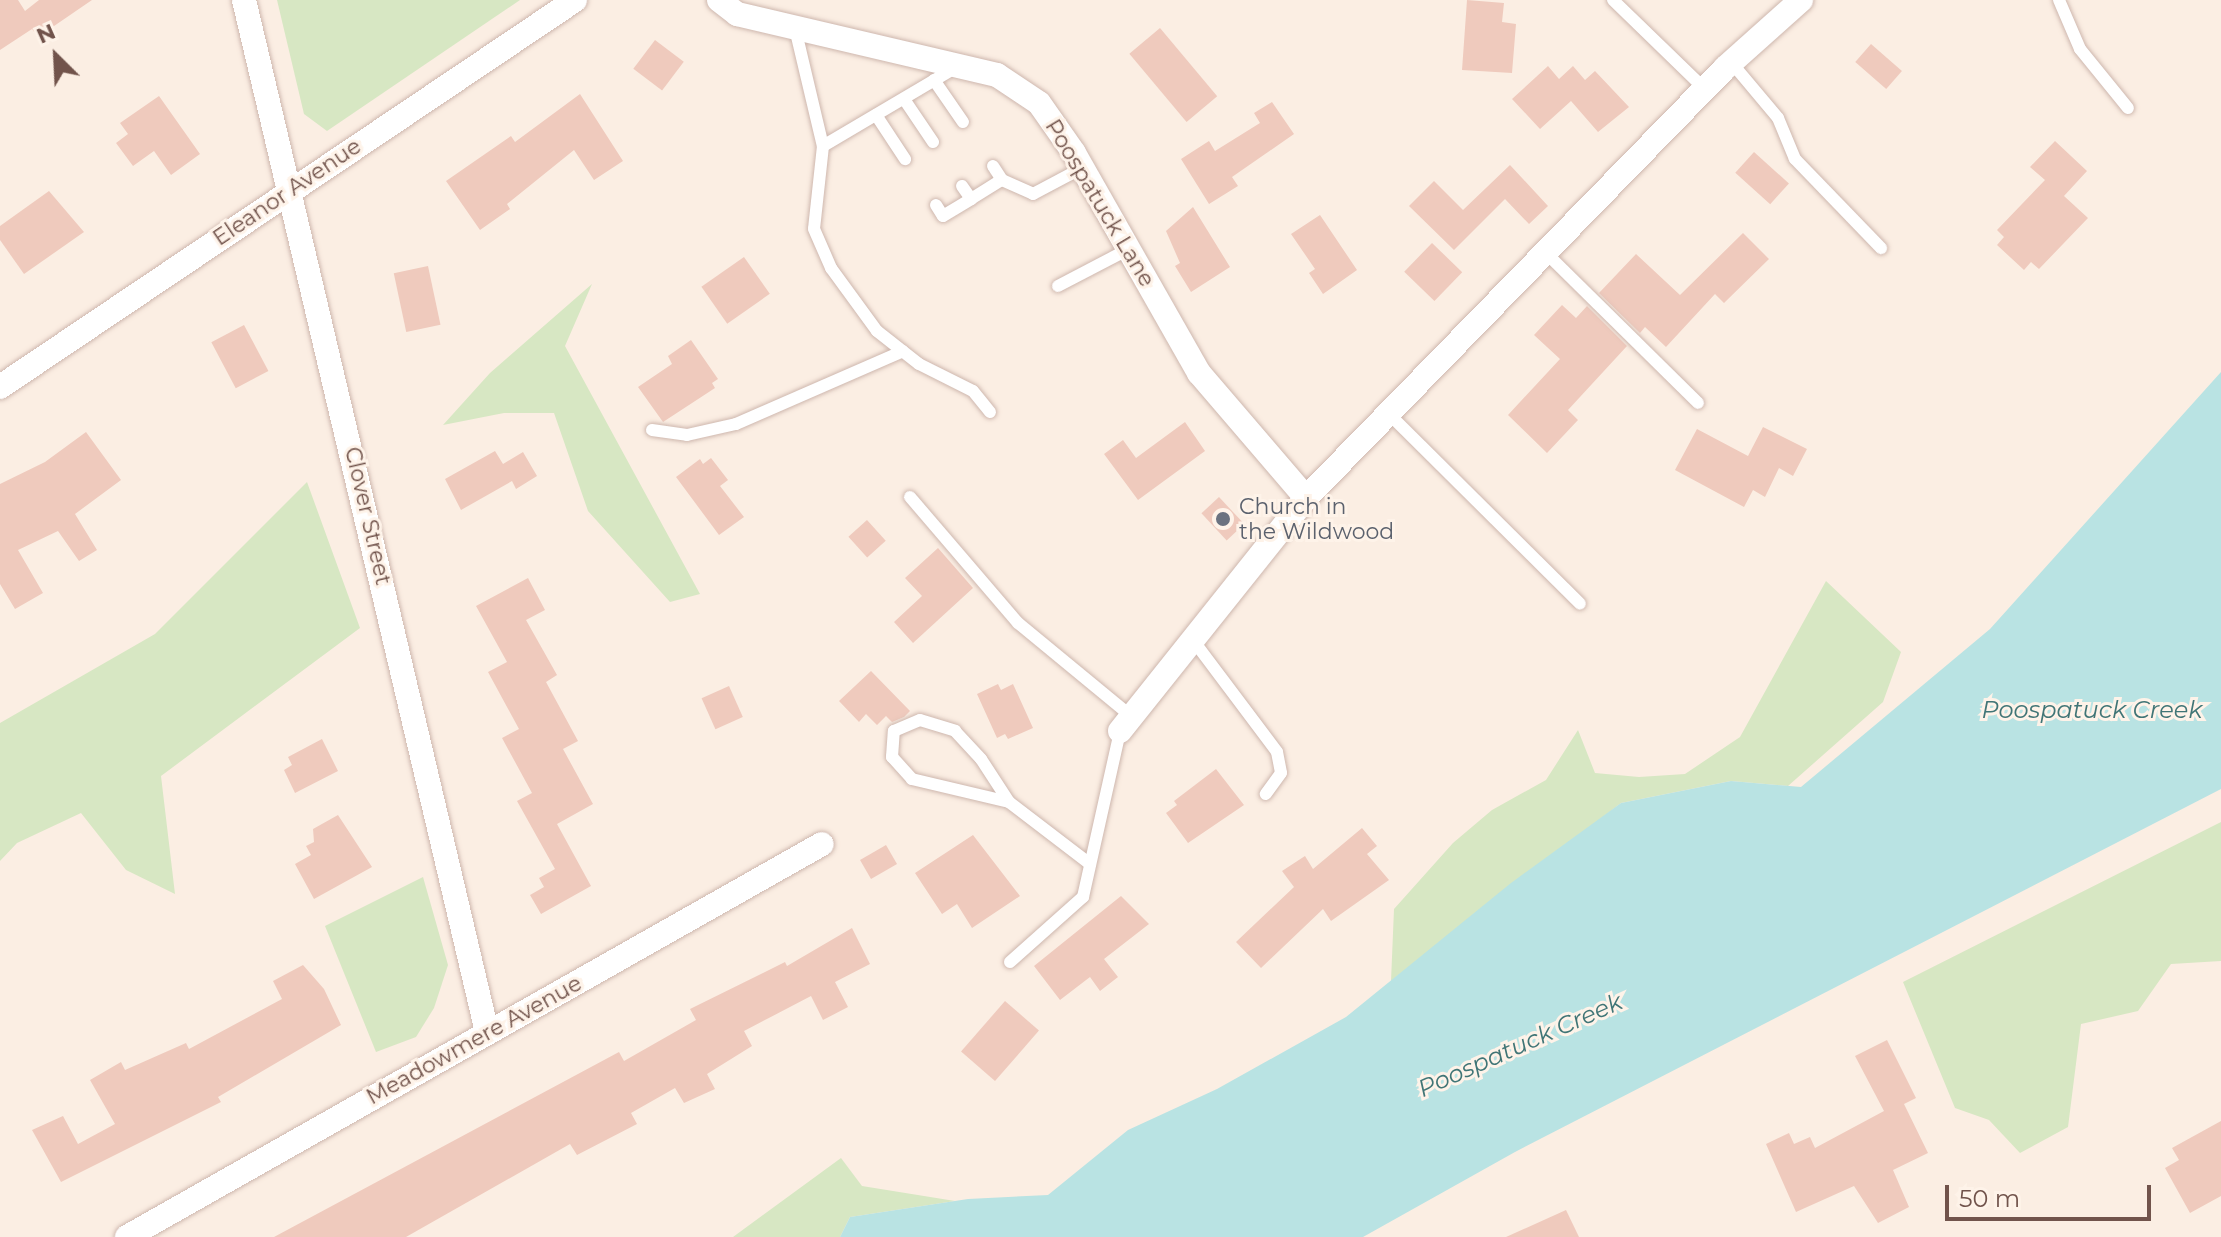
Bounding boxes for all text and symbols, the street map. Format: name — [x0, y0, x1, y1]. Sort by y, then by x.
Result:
north arrow — [16, 16, 96, 96]
text: N — [32, 18, 60, 50]
street label: Poospatuck Lane — [1040, 115, 1160, 291]
street label: Eleanor Avenue — [208, 133, 366, 251]
street label: Clover Street — [339, 444, 397, 588]
place label: Church in the Wildwood — [1239, 493, 1394, 544]
marker: Church in the Wildwood — [1214, 510, 1232, 528]
water label: Poospatuck Creek — [1982, 696, 2202, 724]
street label: Meadowmere Avenue — [362, 970, 586, 1110]
water label: Poospatuck Creek — [1413, 987, 1627, 1103]
scale bar — [1949, 1169, 2155, 1219]
text: 50 m — [1959, 1184, 2020, 1213]

